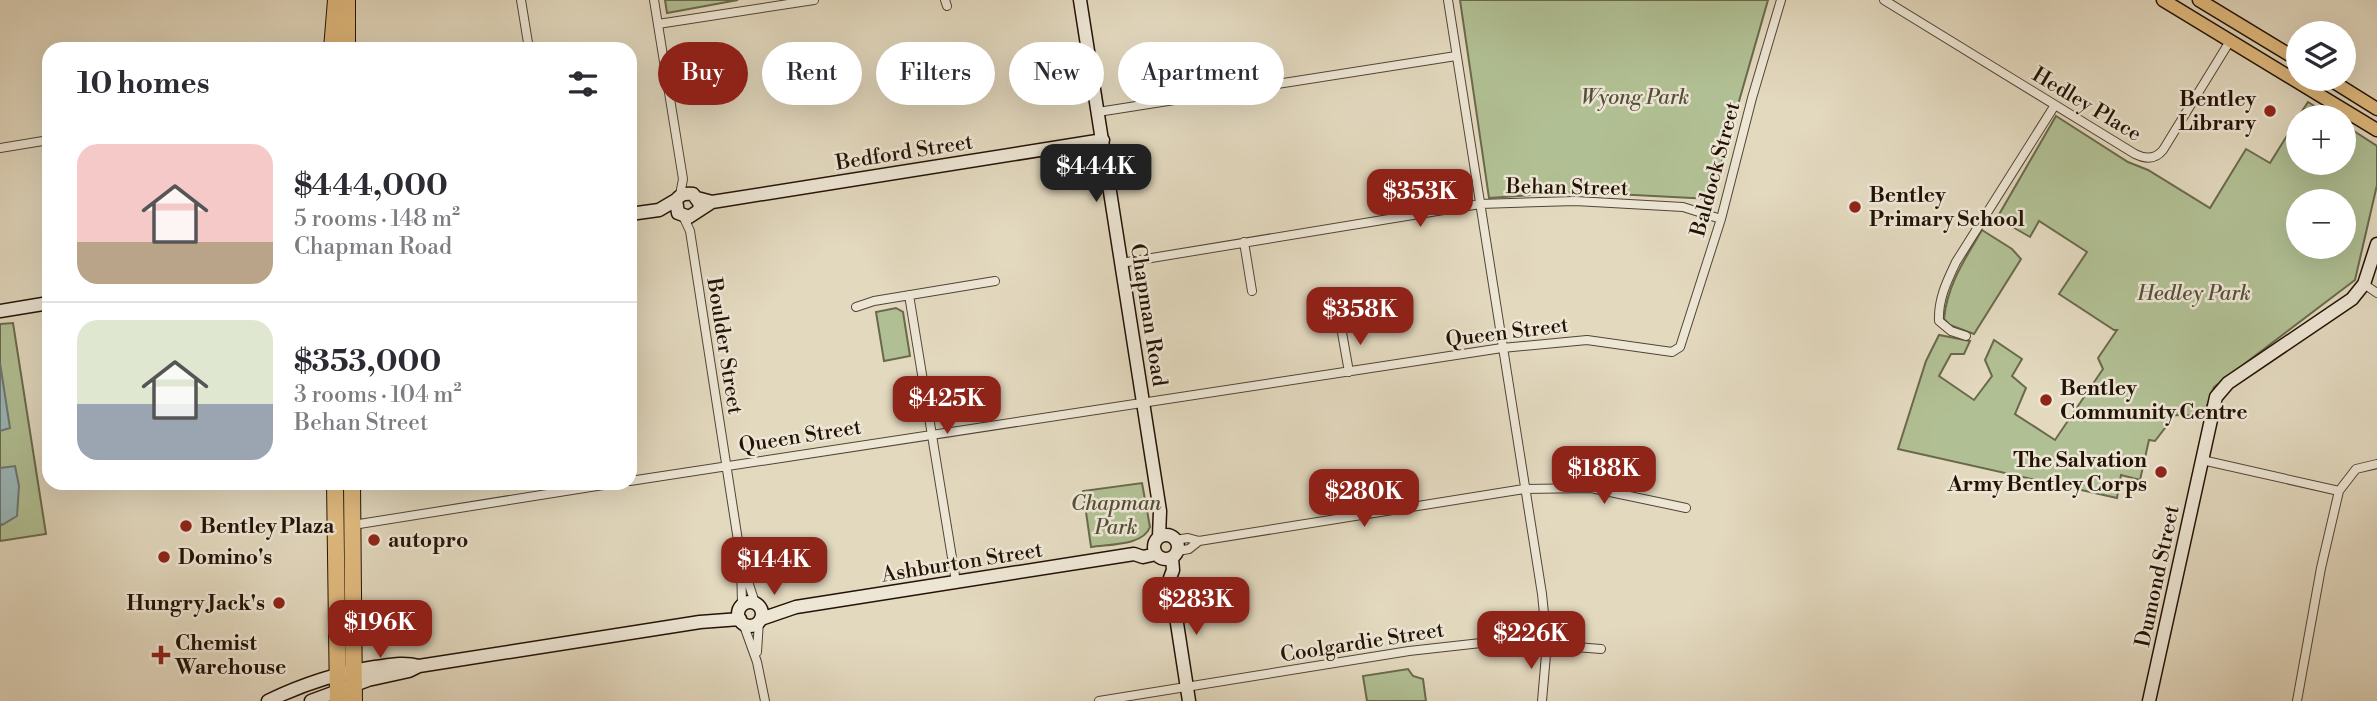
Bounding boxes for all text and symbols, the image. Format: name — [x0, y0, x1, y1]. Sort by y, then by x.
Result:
map controls — [2286, 21, 2356, 259]
button: layers — [2286, 21, 2356, 91]
chip: Buy — [658, 42, 748, 105]
chip: Rent — [762, 42, 862, 105]
chip: Filters — [876, 42, 995, 105]
chip: New — [1009, 42, 1104, 105]
chip: Apartment — [1118, 42, 1284, 105]
street label: Hedley Place — [2027, 62, 2146, 148]
text: 10 homes — [77, 65, 210, 103]
icon: filters — [564, 65, 602, 103]
park label: Wyong Park — [1581, 85, 1689, 111]
place label: Bentley Library — [2178, 87, 2256, 137]
street label: Baldock Street — [1685, 99, 1747, 240]
marker: Bentley Library — [2262, 103, 2278, 119]
button: + — [2286, 105, 2356, 175]
street label: Bedford Street — [833, 129, 975, 177]
pin: $444K — [1047, 144, 1145, 204]
text: $444K — [1056, 153, 1136, 181]
text: $444,000 — [294, 167, 448, 205]
pin: $353K — [1371, 170, 1469, 229]
icon: home — [133, 172, 217, 256]
street label: Behan Street — [1505, 174, 1629, 202]
text: $353K — [1383, 178, 1457, 206]
place label: Bentley Primary School — [1869, 183, 2025, 233]
button: − — [2286, 189, 2356, 259]
marker: Bentley Primary School — [1847, 199, 1863, 215]
text: 5 rooms · 148 m² — [294, 205, 460, 233]
text: Chapman Road — [294, 233, 452, 261]
street label: Chapman Road — [1124, 242, 1172, 389]
street label: Boulder Street — [700, 275, 748, 417]
park label: Hedley Park — [2136, 281, 2251, 307]
pin: $358K — [1311, 288, 1409, 347]
text: $358K — [1322, 296, 1398, 324]
street label: Queen Street — [1444, 312, 1571, 353]
text: $353,000 — [294, 343, 441, 381]
icon: home — [133, 348, 217, 432]
pin: $425K — [898, 376, 996, 436]
place label: Bentley Community Centre — [2060, 376, 2248, 426]
text: 3 rooms · 104 m² — [294, 381, 462, 409]
text: $425K — [909, 385, 985, 413]
marker: Bentley Community Centre — [2038, 392, 2054, 408]
text: Behan Street — [294, 409, 428, 437]
street label: Queen Street — [737, 414, 864, 459]
pin: $188K — [1555, 447, 1653, 506]
place label: The Salvation Army Bentley Corps — [1946, 448, 2147, 498]
text: $188K — [1568, 455, 1640, 483]
marker: The Salvation Army Bentley Corps — [2153, 464, 2169, 480]
pin: $280K — [1315, 470, 1413, 529]
text: $280K — [1325, 478, 1403, 506]
park label: Chapman Park — [1071, 491, 1161, 541]
street label: Dumond Street — [2130, 502, 2186, 649]
place label: Bentley Plaza — [200, 514, 335, 540]
marker: Bentley Plaza — [178, 518, 194, 534]
place label: autopro — [388, 528, 468, 554]
marker: autopro — [366, 532, 382, 548]
street label: Ashburton Street — [879, 537, 1045, 589]
pin: $144K — [725, 538, 823, 597]
place label: Domino's — [178, 545, 272, 571]
text: $144K — [737, 546, 811, 574]
marker: Domino's — [156, 549, 172, 565]
pin: $283K — [1147, 578, 1245, 637]
text: $283K — [1158, 586, 1234, 614]
place label: Hungry Jack's — [127, 591, 265, 617]
marker: Hungry Jack's — [271, 595, 287, 611]
pin: $196K — [331, 600, 429, 660]
text: $196K — [344, 609, 416, 637]
pin: $226K — [1482, 612, 1580, 671]
street label: Coolgardie Street — [1278, 617, 1446, 669]
text: $226K — [1493, 620, 1569, 648]
place label: Chemist Warehouse — [174, 631, 286, 681]
marker: Chemist Warehouse — [153, 647, 169, 663]

